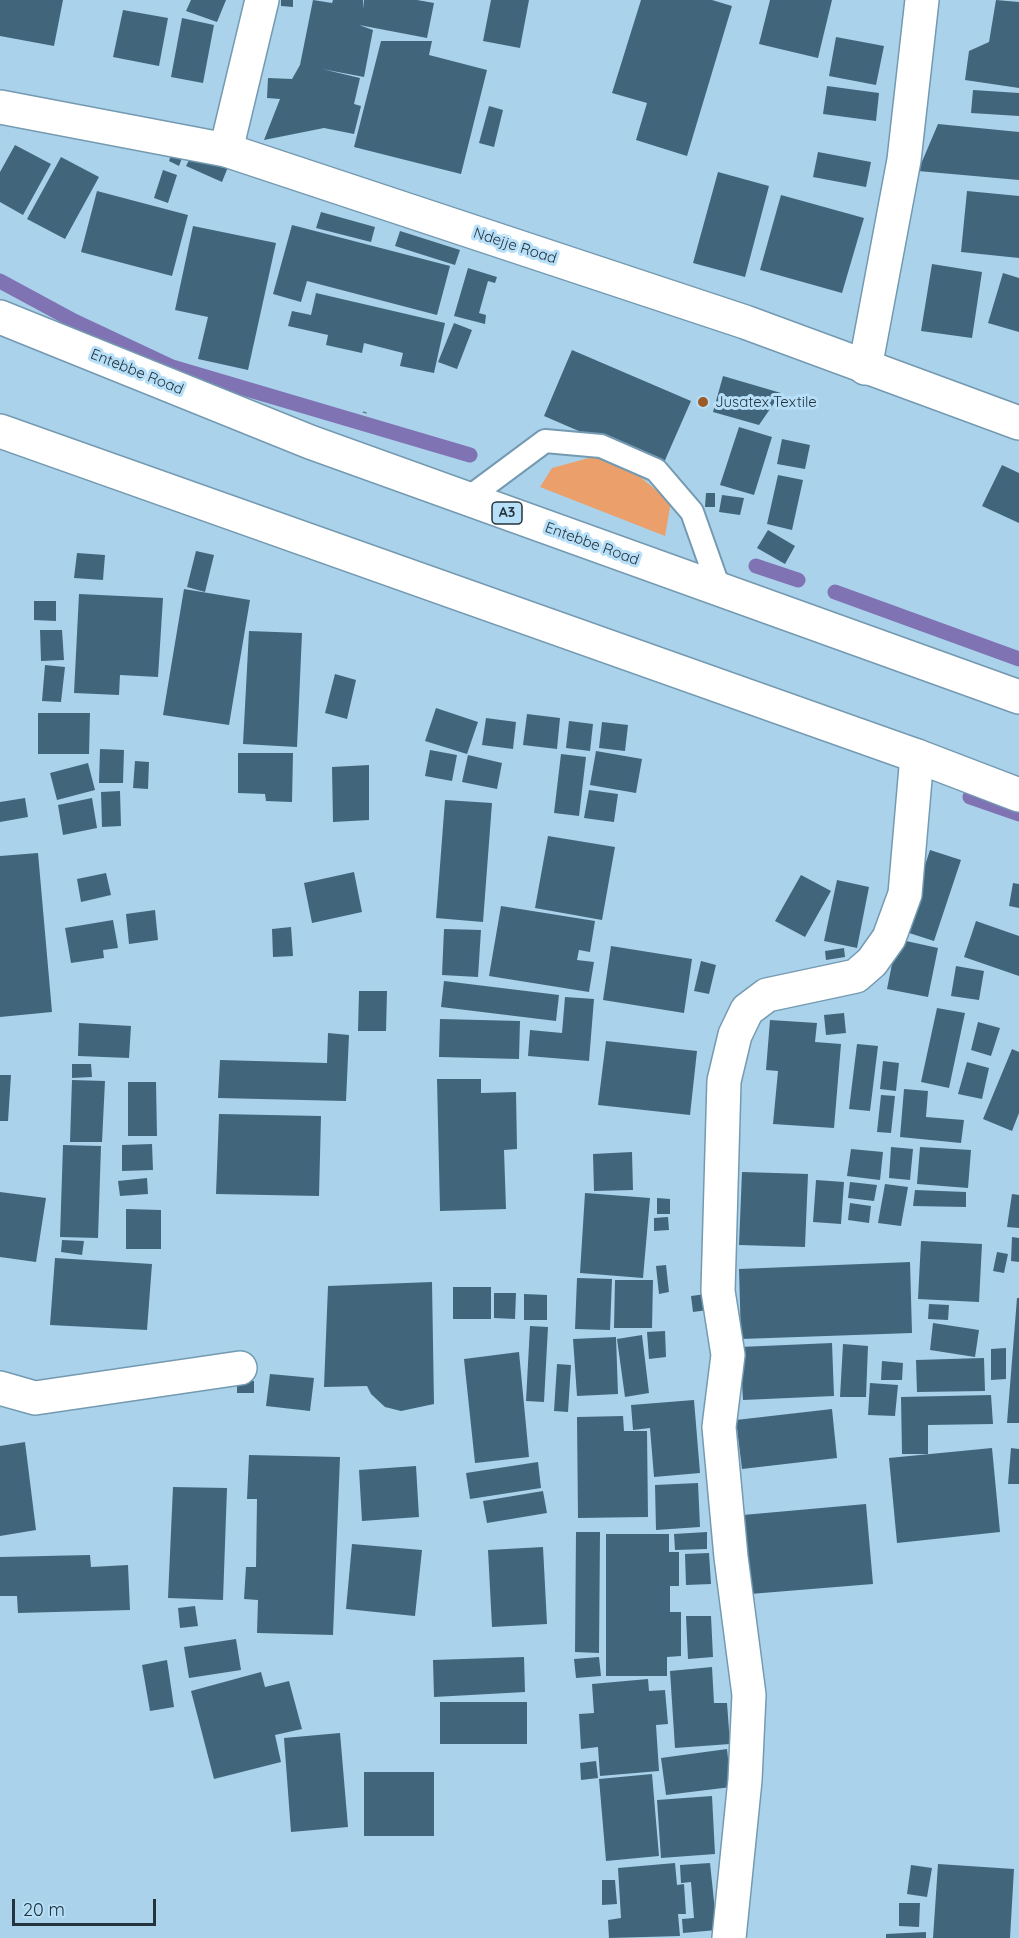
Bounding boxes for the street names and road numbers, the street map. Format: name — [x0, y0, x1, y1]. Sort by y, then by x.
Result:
street label: Ndejje Road — [471, 224, 559, 268]
street label: Entebbe Road — [88, 345, 186, 399]
road number: A3 — [492, 502, 522, 524]
street label: Entebbe Road — [543, 519, 641, 569]

